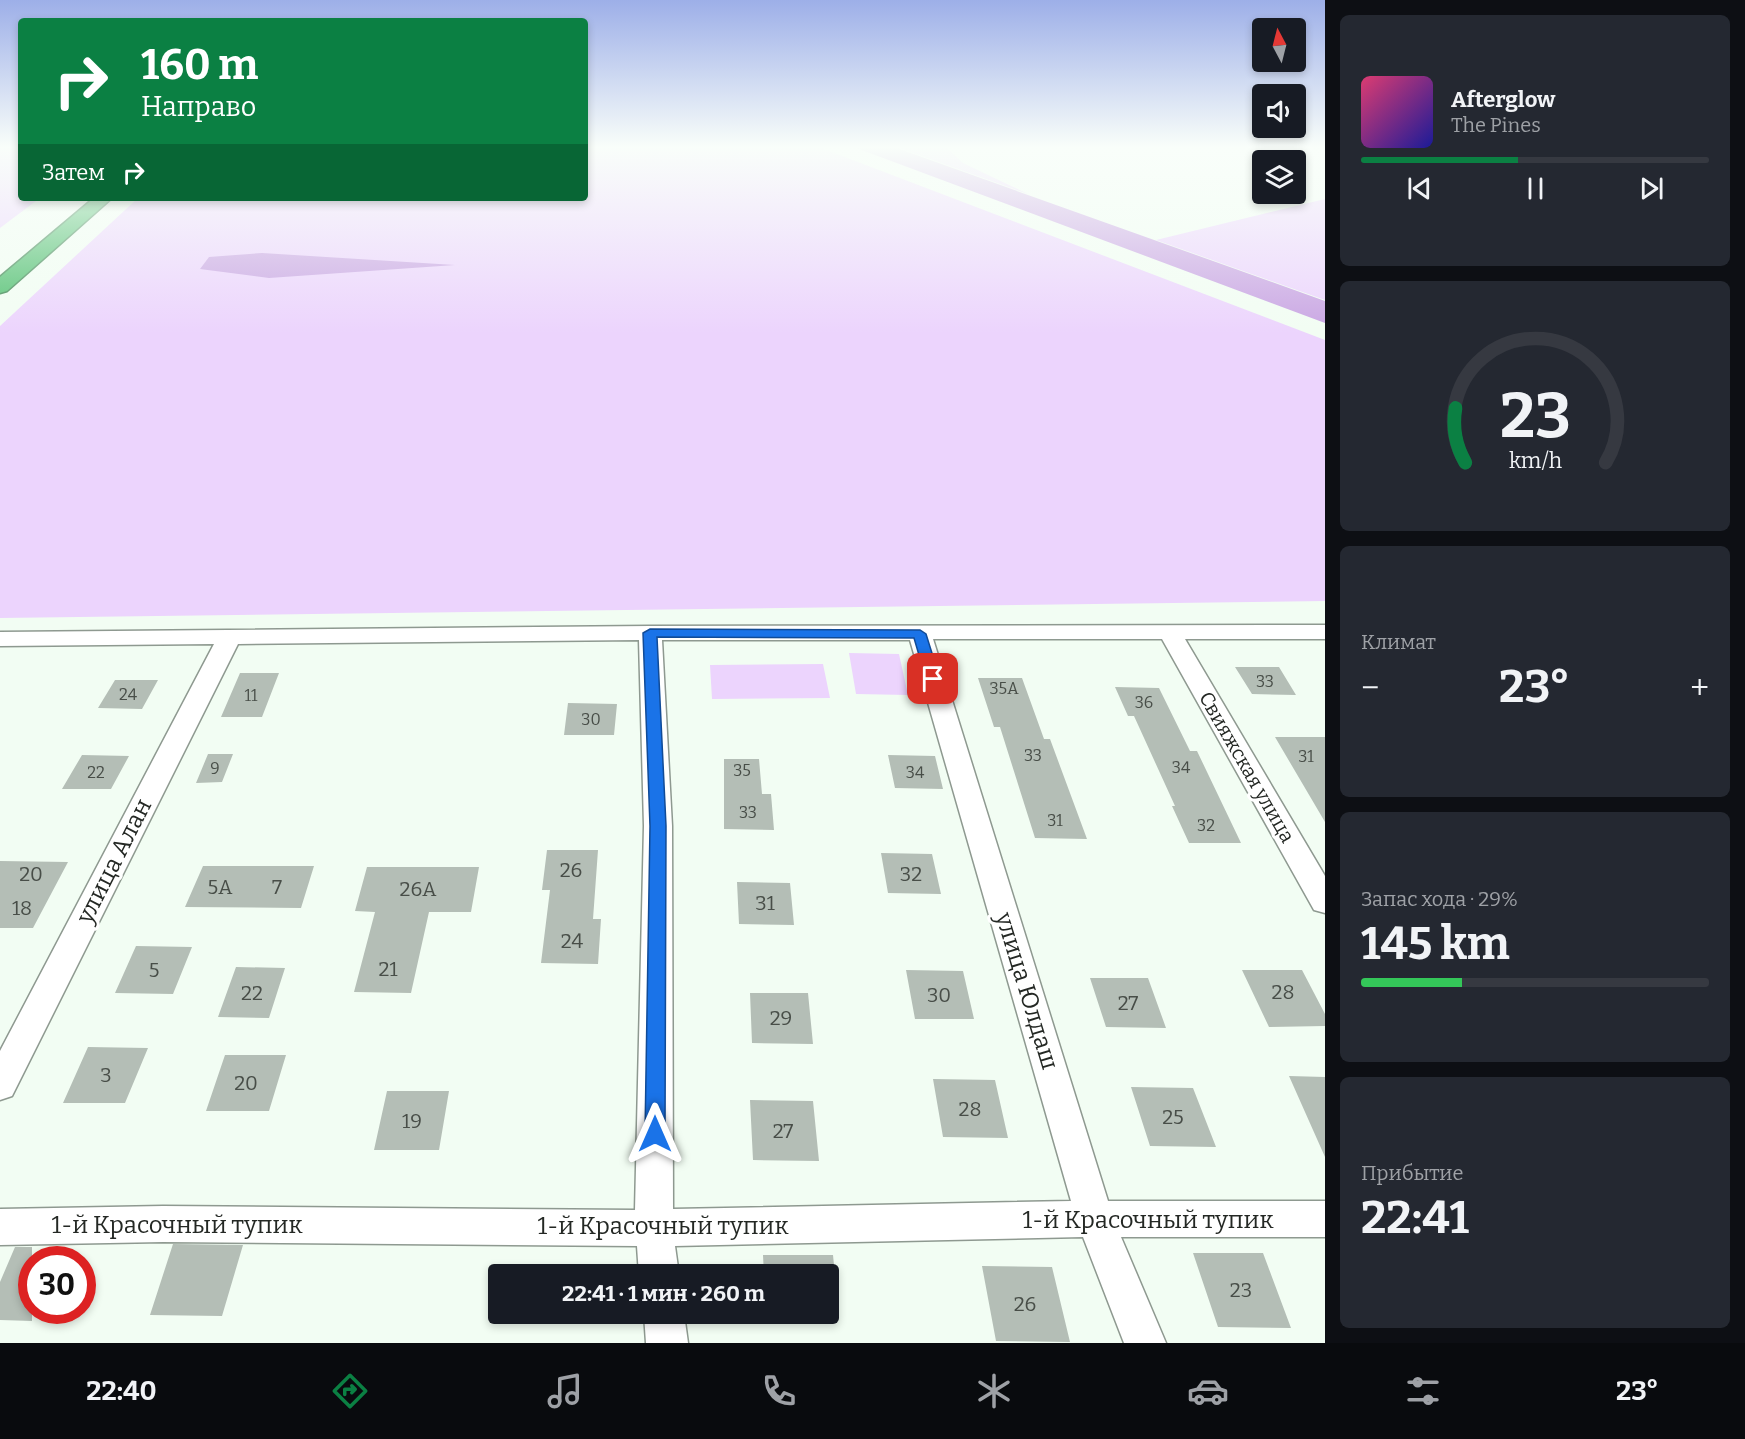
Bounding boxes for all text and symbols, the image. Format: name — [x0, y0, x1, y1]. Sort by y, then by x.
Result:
north arrow — [1252, 18, 1306, 72]
map controls — [1252, 18, 1306, 204]
text: 160 m — [141, 40, 258, 90]
icon: right — [42, 42, 120, 120]
button: sound — [1252, 84, 1306, 138]
text: Afterglow — [1451, 86, 1555, 113]
text: Направо — [141, 91, 256, 123]
text: The Pines — [1451, 113, 1541, 137]
button: layers — [1252, 150, 1306, 204]
icon: right — [117, 156, 150, 189]
text: Затем — [42, 159, 105, 186]
icon: previous — [1403, 172, 1436, 205]
icon: pause — [1519, 172, 1552, 205]
icon: next — [1635, 172, 1668, 205]
text: 23 — [1499, 379, 1571, 454]
text: km/h — [1508, 448, 1562, 474]
text: Климат — [1361, 630, 1436, 654]
pin — [907, 653, 958, 704]
text: 23° — [1499, 660, 1570, 714]
icon: arrive — [916, 662, 949, 695]
text: − — [1361, 668, 1379, 708]
text: + — [1690, 668, 1709, 708]
house number: 33 — [1256, 672, 1274, 691]
house number: 35А — [989, 679, 1019, 698]
house number: 24 — [119, 685, 138, 704]
house number: 11 — [245, 686, 258, 705]
street label: Свияжская улица — [1194, 687, 1300, 847]
house number: 36 — [1135, 693, 1153, 712]
house number: 30 — [581, 710, 601, 729]
house number: 33 — [1024, 746, 1042, 765]
house number: 31 — [1298, 747, 1314, 766]
house number: 34 — [1172, 758, 1191, 777]
house number: 9 — [210, 759, 220, 778]
house number: 35 — [733, 761, 751, 780]
house number: 22 — [87, 763, 105, 782]
house number: 34 — [906, 763, 925, 782]
street label: улица Алан — [70, 794, 157, 929]
house number: 33 — [739, 803, 757, 822]
house number: 31 — [1047, 811, 1063, 830]
house number: 32 — [1197, 816, 1215, 835]
house number: 26 — [560, 858, 582, 882]
house number: 20 — [19, 862, 43, 886]
house number: 32 — [900, 862, 922, 886]
house number: 5А — [208, 875, 233, 899]
house number: 7 — [272, 875, 282, 899]
house number: 26А — [400, 877, 437, 901]
text: Запас хода · 29% — [1361, 887, 1518, 911]
house number: 31 — [755, 891, 775, 915]
house number: 18 — [12, 896, 32, 920]
street label: улица Юлдаш — [990, 908, 1064, 1073]
text: 145 km — [1361, 917, 1510, 971]
house number: 24 — [561, 929, 584, 953]
house number: 21 — [379, 957, 398, 981]
house number: 5 — [149, 958, 159, 982]
house number: 28 — [1272, 980, 1294, 1004]
house number: 22 — [241, 981, 263, 1005]
house number: 30 — [927, 983, 951, 1007]
house number: 27 — [1118, 991, 1138, 1015]
house number: 29 — [770, 1006, 792, 1030]
house number: 3 — [100, 1063, 112, 1087]
house number: 20 — [234, 1071, 258, 1095]
house number: 28 — [959, 1097, 981, 1121]
position arrow — [623, 1102, 687, 1166]
house number: 25 — [1162, 1105, 1184, 1129]
house number: 19 — [402, 1109, 422, 1133]
house number: 27 — [773, 1119, 793, 1143]
text: Прибытие — [1361, 1161, 1463, 1185]
text: 22:41 — [1361, 1191, 1469, 1245]
street label: 1-й Красочный тупик — [1023, 1206, 1274, 1234]
street label: 1-й Красочный тупик — [52, 1211, 303, 1239]
street label: 1-й Красочный тупик — [538, 1212, 789, 1240]
speed limit sign: 30 — [18, 1246, 96, 1324]
house number: 23 — [1230, 1278, 1252, 1302]
text: 22:41 · 1 мин · 260 m — [562, 1280, 765, 1307]
house number: 26 — [1014, 1292, 1036, 1316]
icon: directions — [329, 1370, 371, 1412]
icon: music — [544, 1370, 586, 1412]
icon: phone — [758, 1370, 800, 1412]
icon: climate — [973, 1370, 1015, 1412]
icon: car — [1187, 1370, 1229, 1412]
icon: filters — [1402, 1370, 1444, 1412]
text: 22:40 — [86, 1375, 157, 1407]
text: 23° — [1616, 1375, 1659, 1407]

